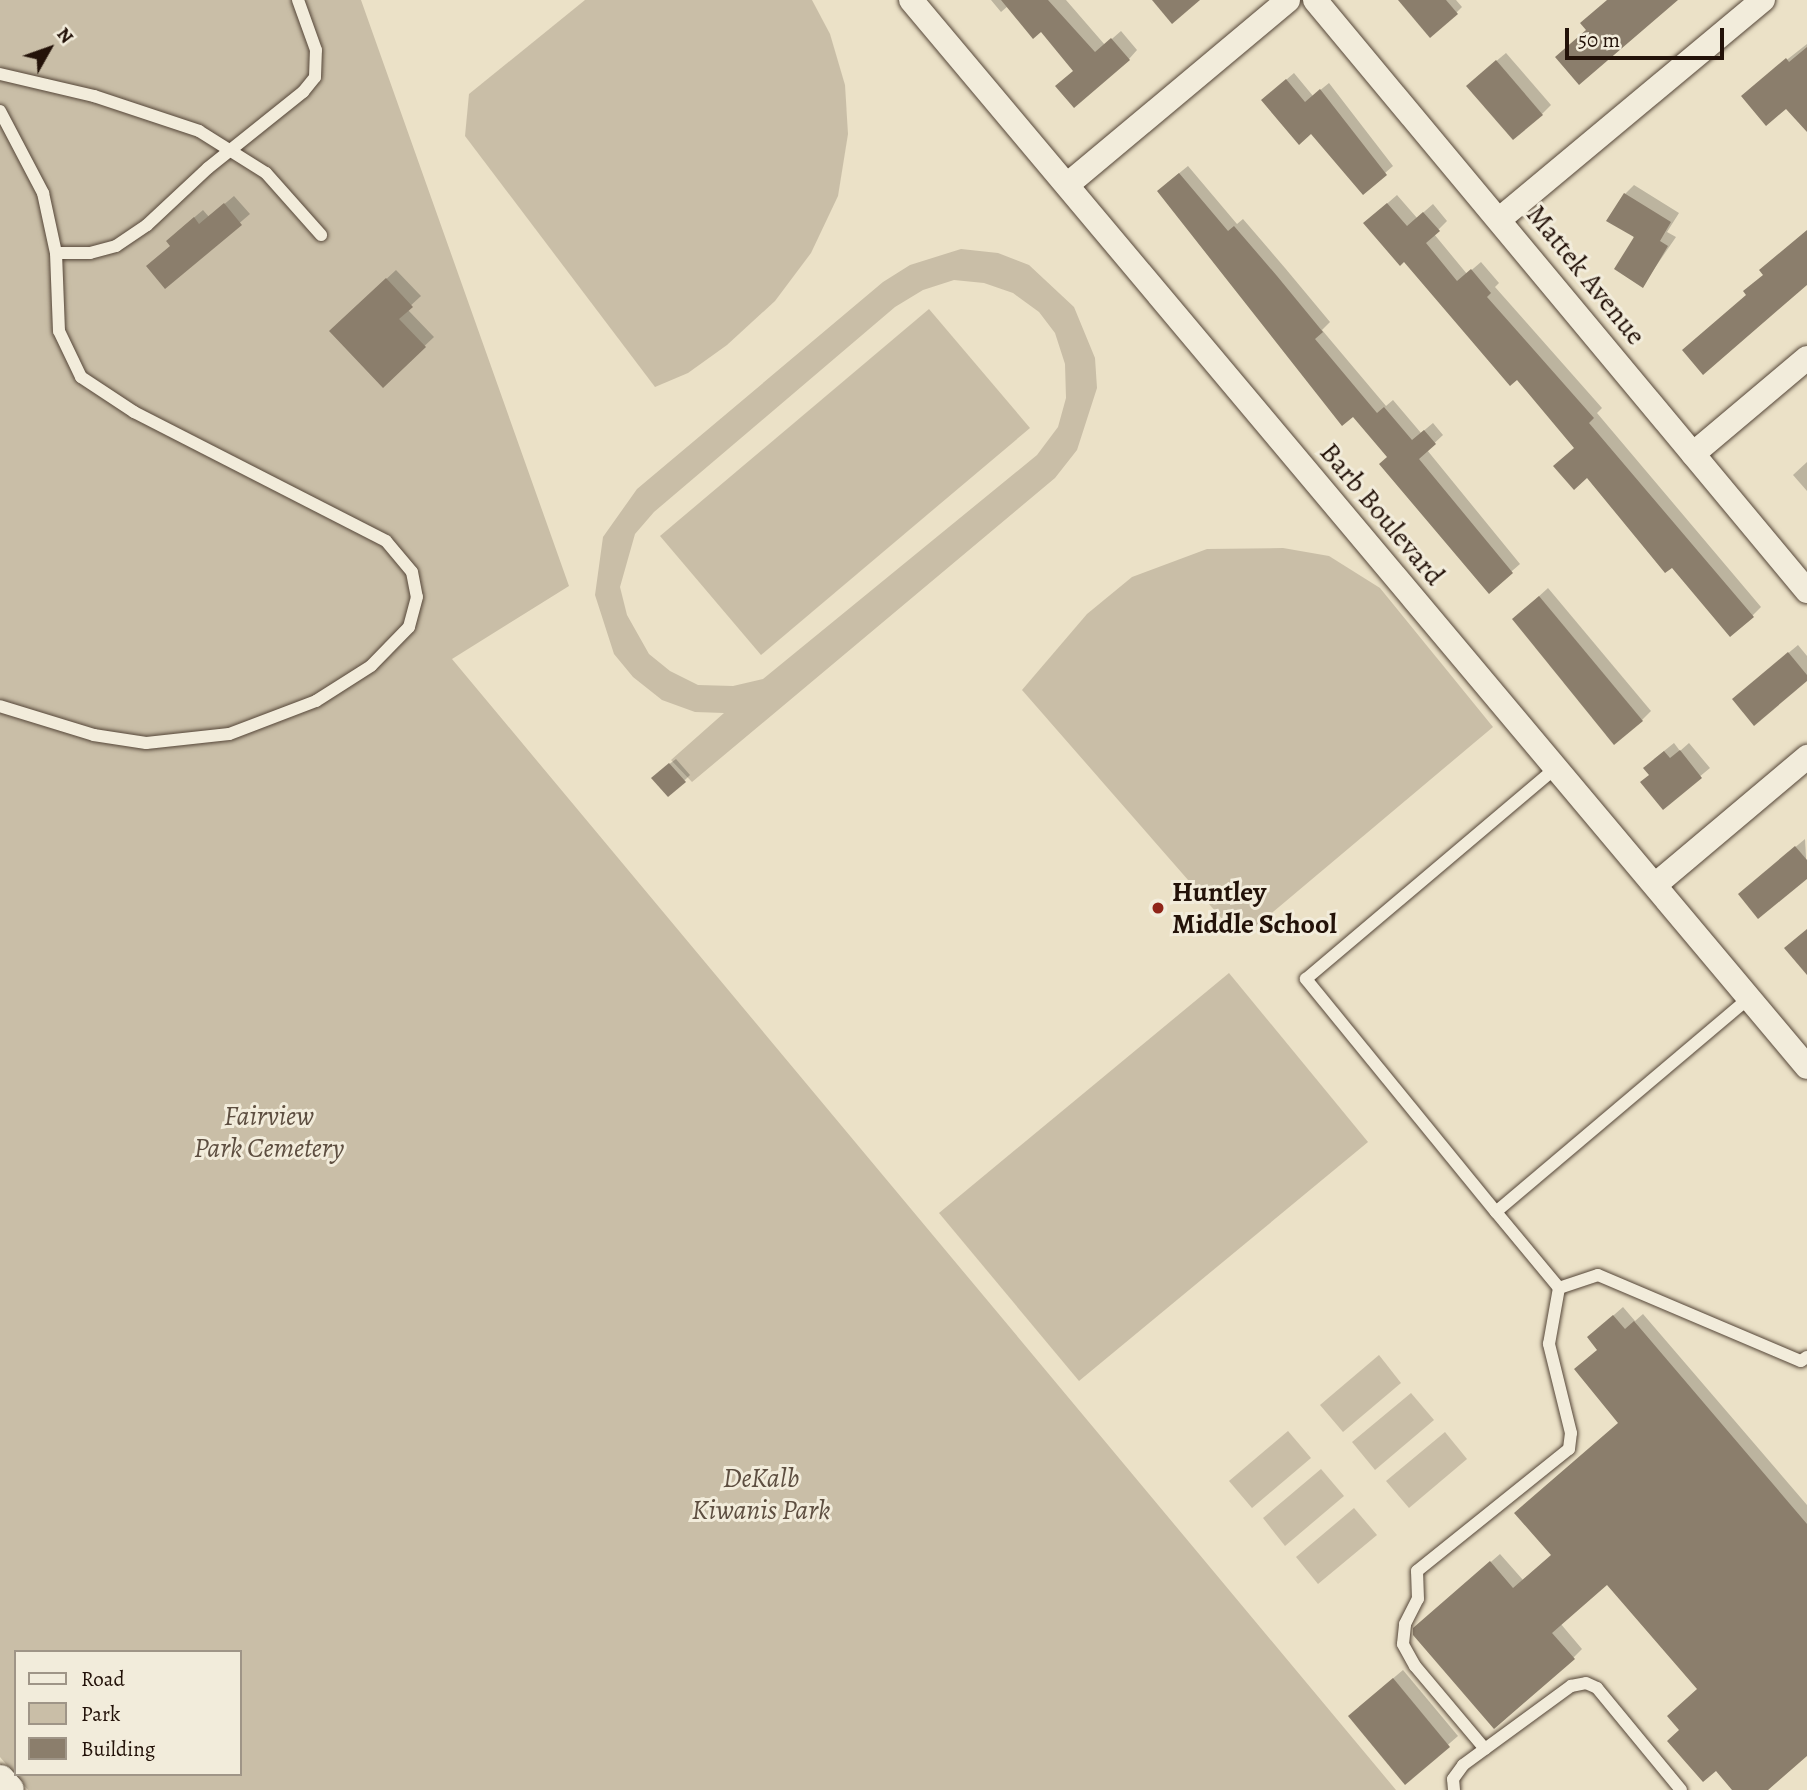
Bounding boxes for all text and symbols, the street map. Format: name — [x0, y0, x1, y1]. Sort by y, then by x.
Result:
north arrow — [14, 14, 84, 84]
scale bar — [1569, 14, 1728, 58]
text: N — [51, 22, 79, 49]
text: 50 m — [1578, 26, 1620, 54]
street label: Mattek Avenue — [1519, 198, 1653, 352]
street label: Barb Boulevard — [1313, 436, 1451, 592]
place label: Huntley Middle School — [1172, 875, 1337, 941]
marker: Huntley Middle School — [1150, 900, 1166, 916]
park label: Fairview Park Cemetery — [194, 1099, 344, 1165]
park label: DeKalb Kiwanis Park — [692, 1461, 830, 1527]
legend — [14, 1650, 242, 1776]
text: Road — [81, 1665, 125, 1693]
text: Park — [81, 1700, 120, 1728]
text: Building — [81, 1735, 155, 1763]

